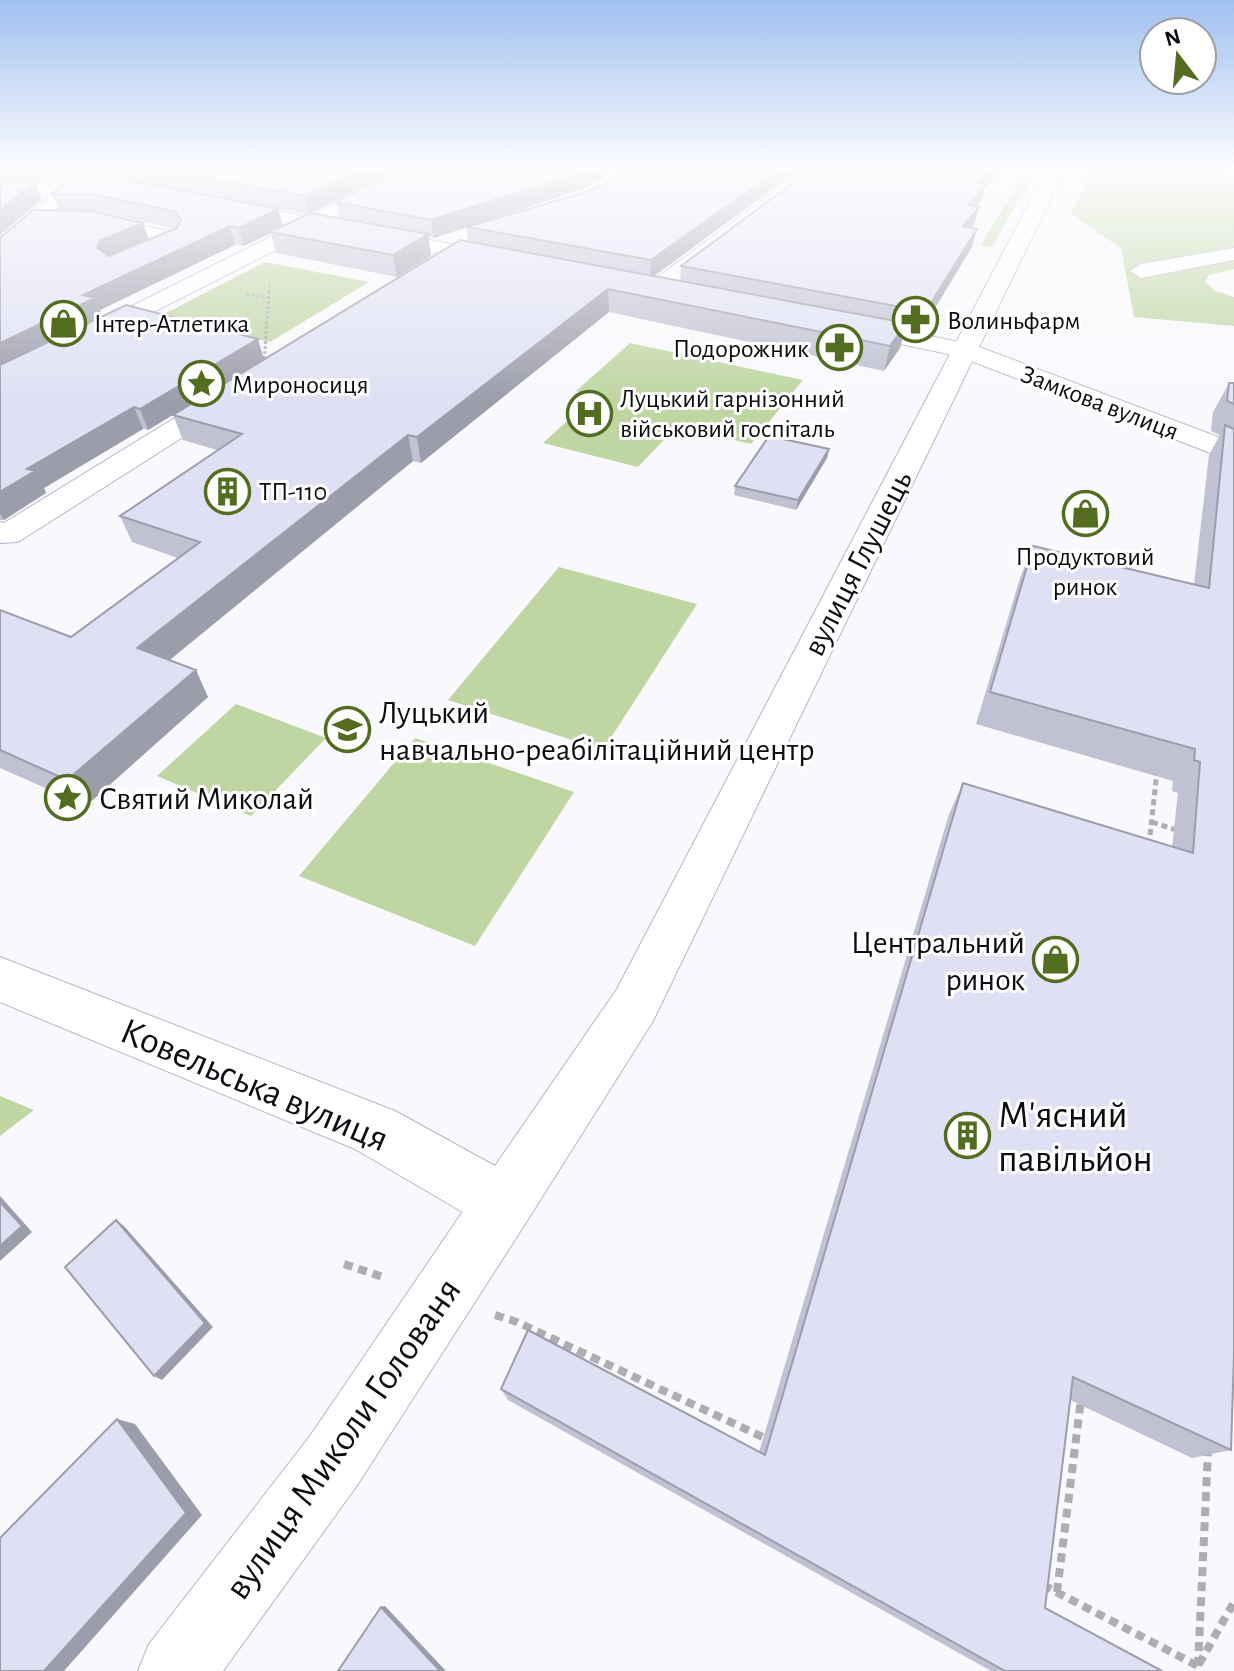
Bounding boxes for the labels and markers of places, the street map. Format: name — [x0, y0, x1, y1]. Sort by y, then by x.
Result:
pharmacy icon: Волиньфарм — [892, 296, 940, 344]
shop icon: Інтер-Атлетика — [39, 299, 87, 347]
place label: Волиньфарм — [947, 308, 1080, 334]
place label: Інтер-Атлетика — [94, 311, 250, 337]
pharmacy icon: Подорожник — [816, 324, 864, 372]
place label: Подорожник — [673, 336, 809, 362]
place icon: Мироносиця — [177, 360, 225, 408]
place label: Мироносиця — [232, 372, 369, 398]
place label: Луцький гарнізонний військовий госпіталь — [620, 386, 845, 442]
hospital icon: Луцький гарнізонний військовий госпіталь — [565, 389, 613, 437]
building icon: ТП-110 — [204, 467, 252, 515]
place label: ТП-110 — [259, 479, 327, 505]
shop icon: Продуктовий ринок — [1061, 489, 1109, 537]
place label: Продуктовий ринок — [1015, 544, 1155, 600]
place label: Луцький навчально-реабілітаційний центр — [379, 697, 815, 766]
school or university icon: Луцький навчально-реабілітаційний центр — [324, 706, 372, 754]
place icon: Святий Миколай — [44, 774, 92, 822]
place label: Святий Миколай — [99, 783, 314, 815]
place label: Центральний ринок — [851, 927, 1025, 996]
shop icon: Центральний ринок — [1032, 936, 1080, 984]
place label: М'ясний павільйон — [998, 1097, 1153, 1179]
building icon: М'ясний павільйон — [943, 1112, 991, 1160]

